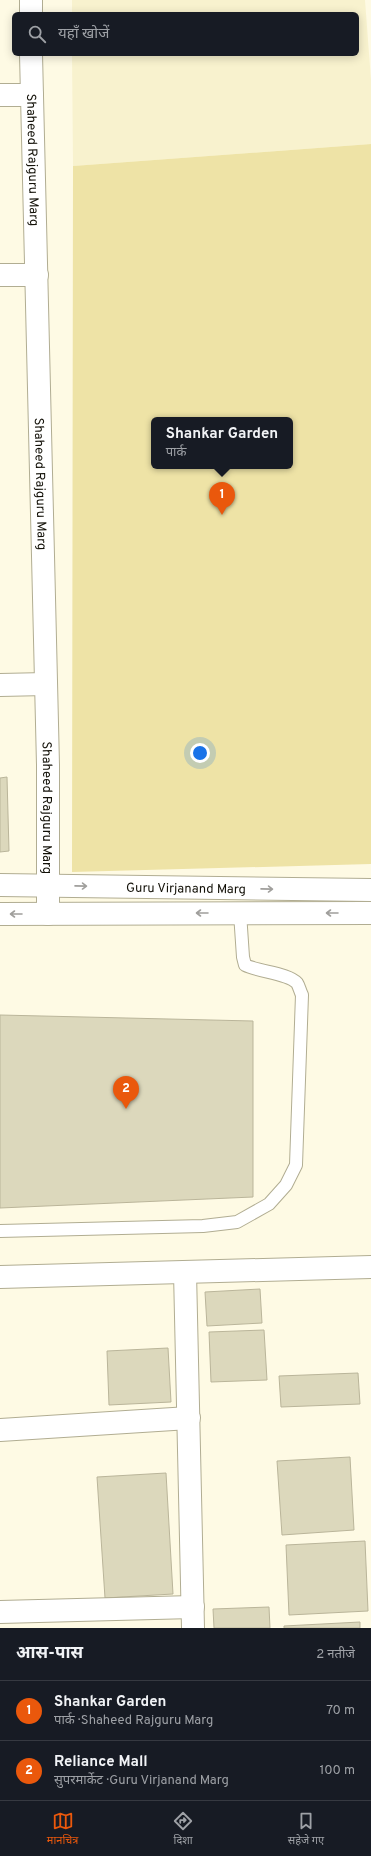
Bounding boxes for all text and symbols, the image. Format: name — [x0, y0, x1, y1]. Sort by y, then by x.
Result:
search box — [12, 12, 359, 56]
icon: search — [26, 23, 48, 45]
text: यहाँ खोजें — [58, 25, 109, 44]
street label: Shaheed Rajguru Marg — [22, 94, 41, 227]
street label: Shaheed Rajguru Marg — [30, 417, 49, 550]
popup — [151, 417, 293, 469]
text: Shankar Garden — [166, 425, 278, 444]
text: पार्क — [166, 445, 186, 461]
pin: 1 — [209, 482, 235, 515]
street label: Shaheed Rajguru Marg — [37, 741, 54, 874]
your location — [190, 743, 210, 763]
street label: Guru Virjanand Marg — [126, 881, 246, 898]
one-way arrow — [74, 882, 87, 890]
one-way arrow — [260, 885, 273, 893]
one-way arrow — [196, 909, 209, 917]
one-way arrow — [326, 909, 339, 917]
one-way arrow — [10, 910, 23, 918]
pin: 2 — [113, 1076, 139, 1109]
text: आस-पास — [16, 1643, 83, 1665]
text: 2 नतीजे — [316, 1647, 355, 1663]
text: Shankar Garden — [54, 1693, 167, 1712]
text: 1 — [26, 1703, 32, 1719]
text: 70 m — [326, 1703, 355, 1719]
text: पार्क · Shaheed Rajguru Marg — [54, 1713, 213, 1729]
text: Reliance Mall — [54, 1753, 148, 1772]
text: 2 — [25, 1763, 33, 1779]
text: 100 m — [319, 1763, 355, 1779]
text: सुपरमार्केट · Guru Virjanand Marg — [54, 1773, 229, 1789]
tab: मानचित्र — [47, 1810, 78, 1848]
tab: दिशा — [172, 1810, 194, 1848]
tab: सहेजे गए — [288, 1810, 324, 1848]

